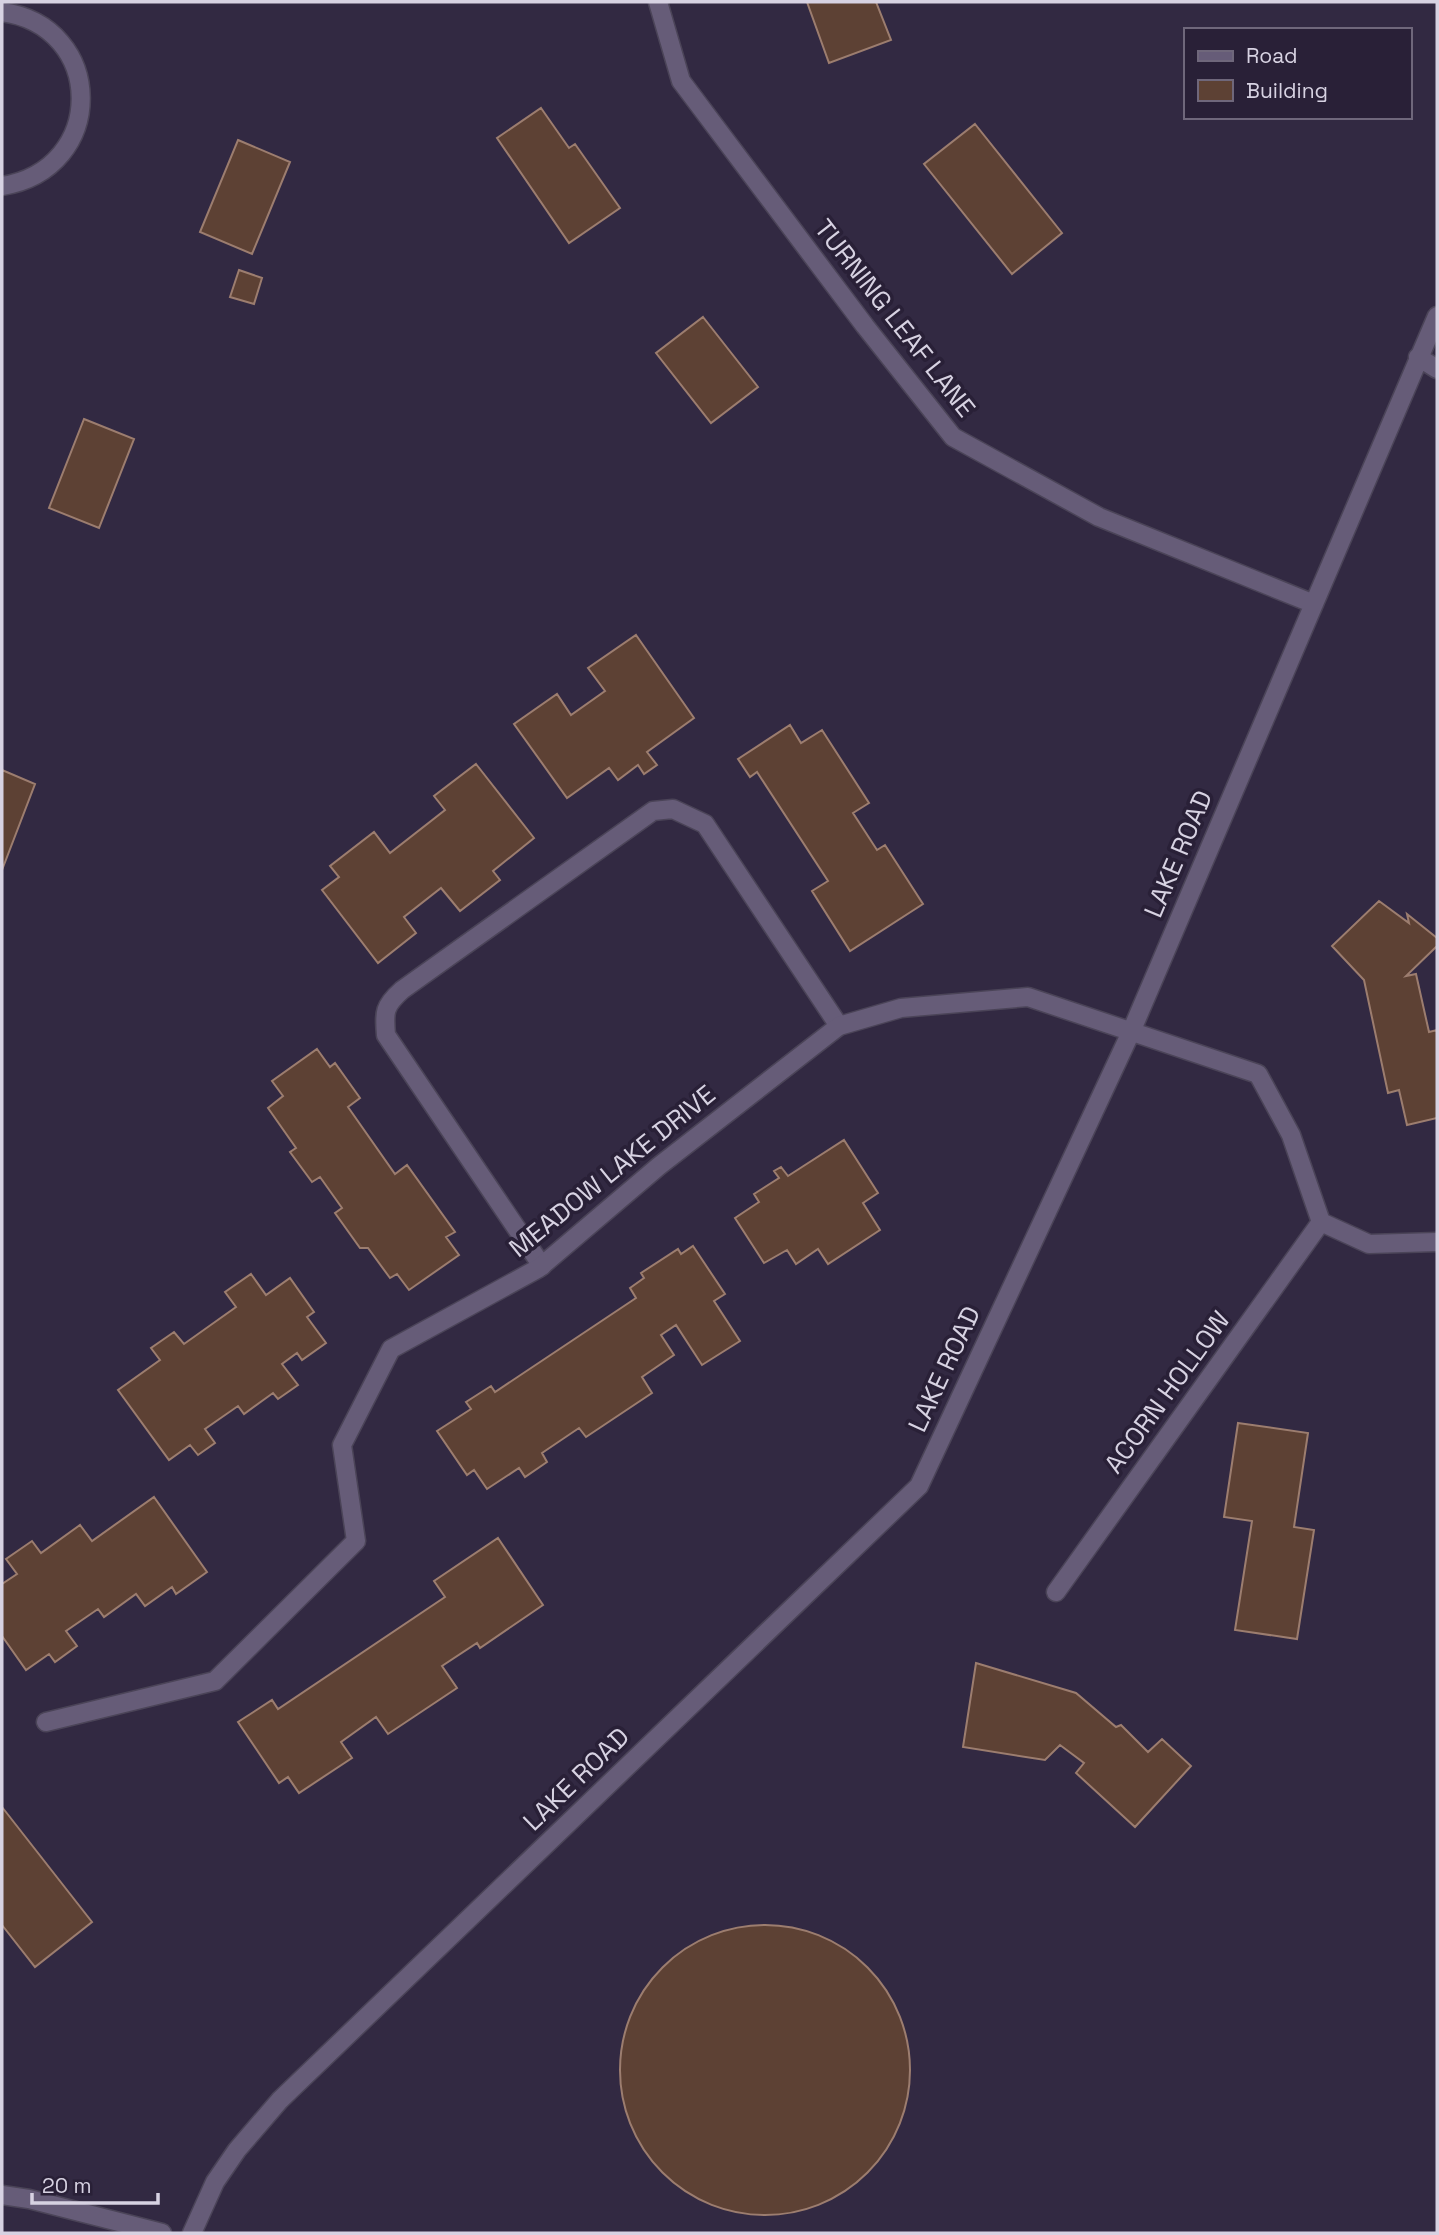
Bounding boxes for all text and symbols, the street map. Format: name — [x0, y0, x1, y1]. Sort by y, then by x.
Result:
legend — [1184, 28, 1411, 119]
text: Road — [1246, 42, 1298, 69]
text: Building — [1246, 77, 1328, 104]
street label: TURNING LEAF LANE — [807, 212, 983, 424]
street label: LAKE ROAD — [1136, 785, 1220, 923]
street label: MEADOW LAKE DRIVE — [502, 1077, 722, 1265]
street label: LAKE ROAD — [900, 1301, 988, 1437]
street label: ACORN HOLLOW — [1097, 1304, 1237, 1480]
street label: LAKE ROAD — [516, 1720, 636, 1838]
scale bar — [32, 2162, 158, 2206]
text: 20 m — [42, 2172, 92, 2199]

